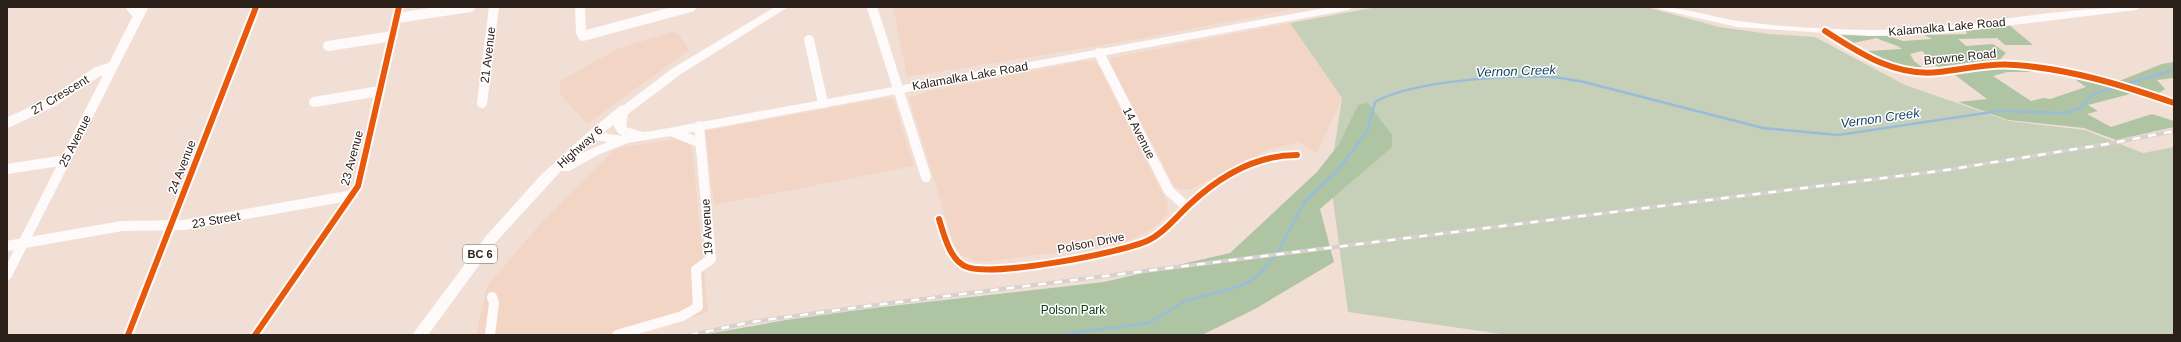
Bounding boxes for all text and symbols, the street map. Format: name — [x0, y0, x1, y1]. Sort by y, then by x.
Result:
street label: Kalamalka Lake Road — [1888, 15, 2006, 39]
street label: 21 Avenue — [478, 26, 498, 84]
street label: Browne Road — [1923, 46, 1997, 68]
street label: Kalamalka Lake Road — [911, 59, 1029, 93]
water label: Vernon Creek — [1476, 62, 1558, 80]
street label: 27 Crescent — [29, 72, 92, 118]
street label: 14 Avenue — [1120, 105, 1158, 162]
water label: Vernon Creek — [1839, 105, 1922, 131]
street label: 25 Avenue — [56, 112, 94, 169]
street label: Highway 6 — [554, 123, 606, 171]
street label: 23 Avenue — [338, 129, 366, 187]
street label: 24 Avenue — [165, 138, 199, 196]
street label: 19 Avenue — [699, 198, 715, 256]
street label: 23 Street — [191, 209, 242, 231]
street label: Polson Drive — [1056, 230, 1126, 256]
road number: BC 6 — [463, 245, 497, 263]
park label: Polson Park — [1041, 303, 1106, 317]

